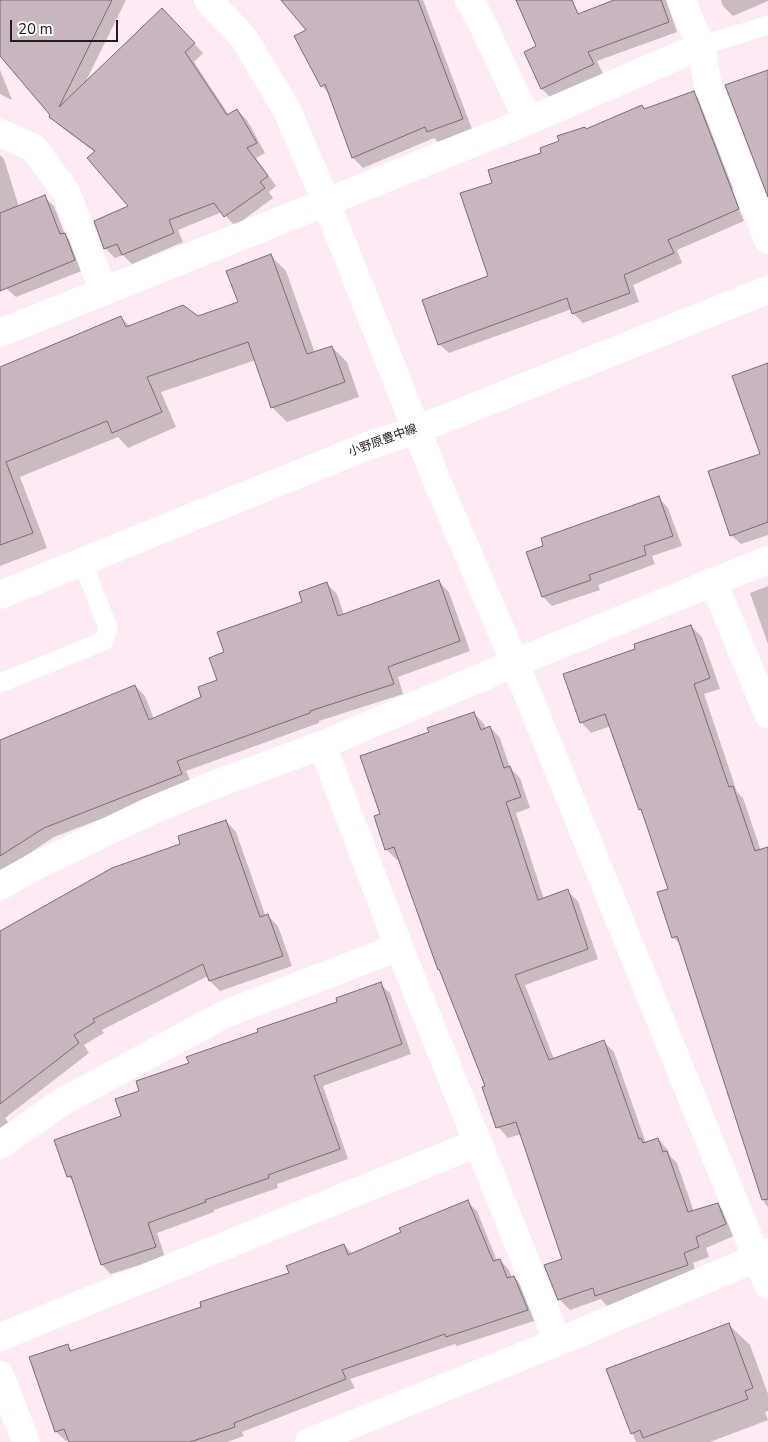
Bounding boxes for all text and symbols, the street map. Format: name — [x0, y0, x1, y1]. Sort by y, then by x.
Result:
scale bar — [12, 10, 120, 42]
text: 20 m — [18, 19, 53, 39]
street label: 小野原豊中線 — [347, 422, 419, 460]

